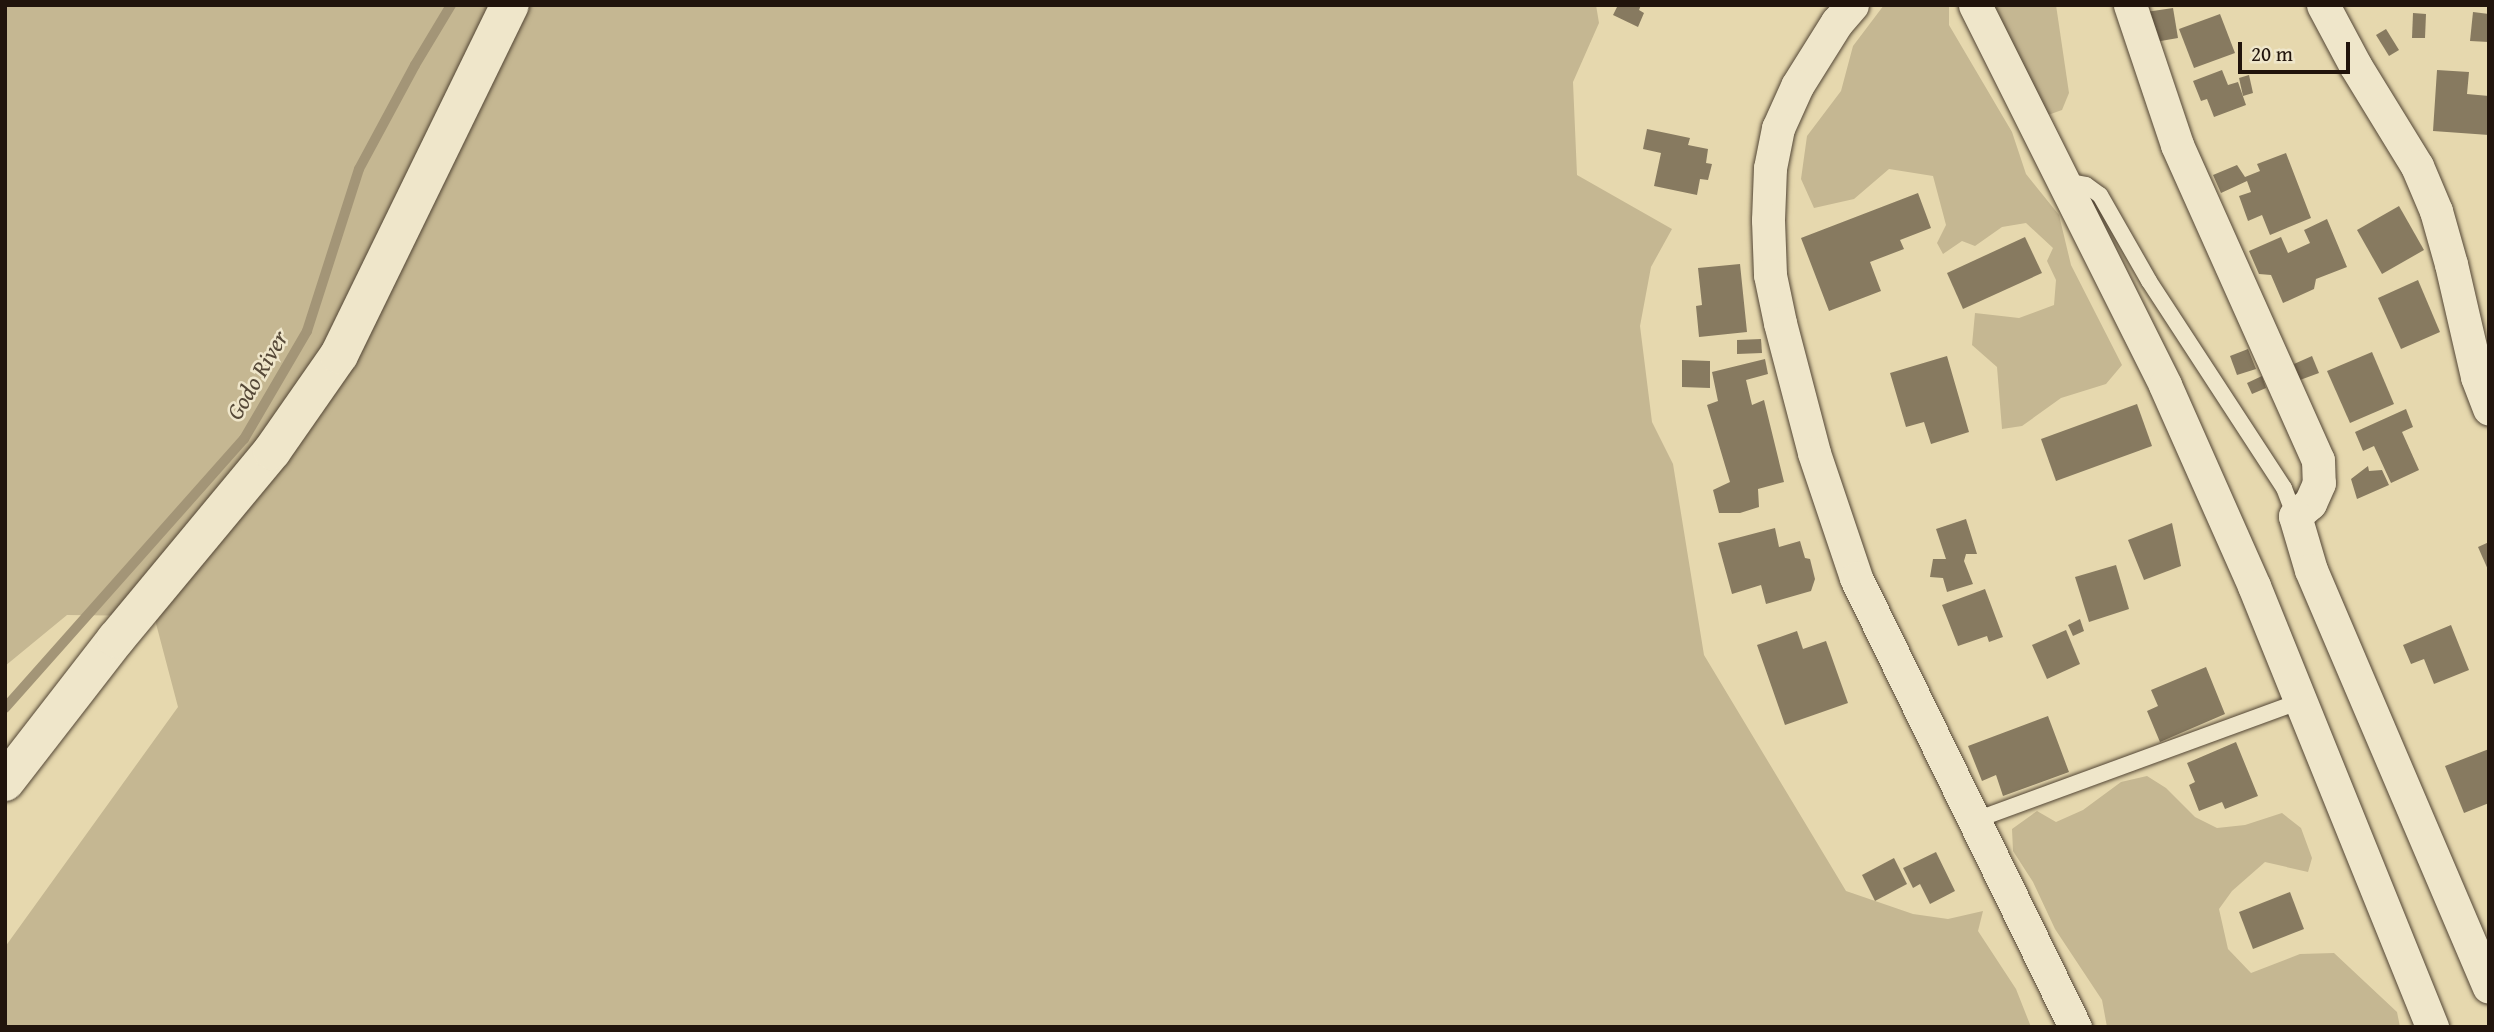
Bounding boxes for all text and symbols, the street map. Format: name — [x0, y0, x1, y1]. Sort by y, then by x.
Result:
scale bar — [2242, 28, 2354, 72]
text: 20 m — [2251, 38, 2293, 69]
water label: Godo River — [220, 325, 294, 425]

